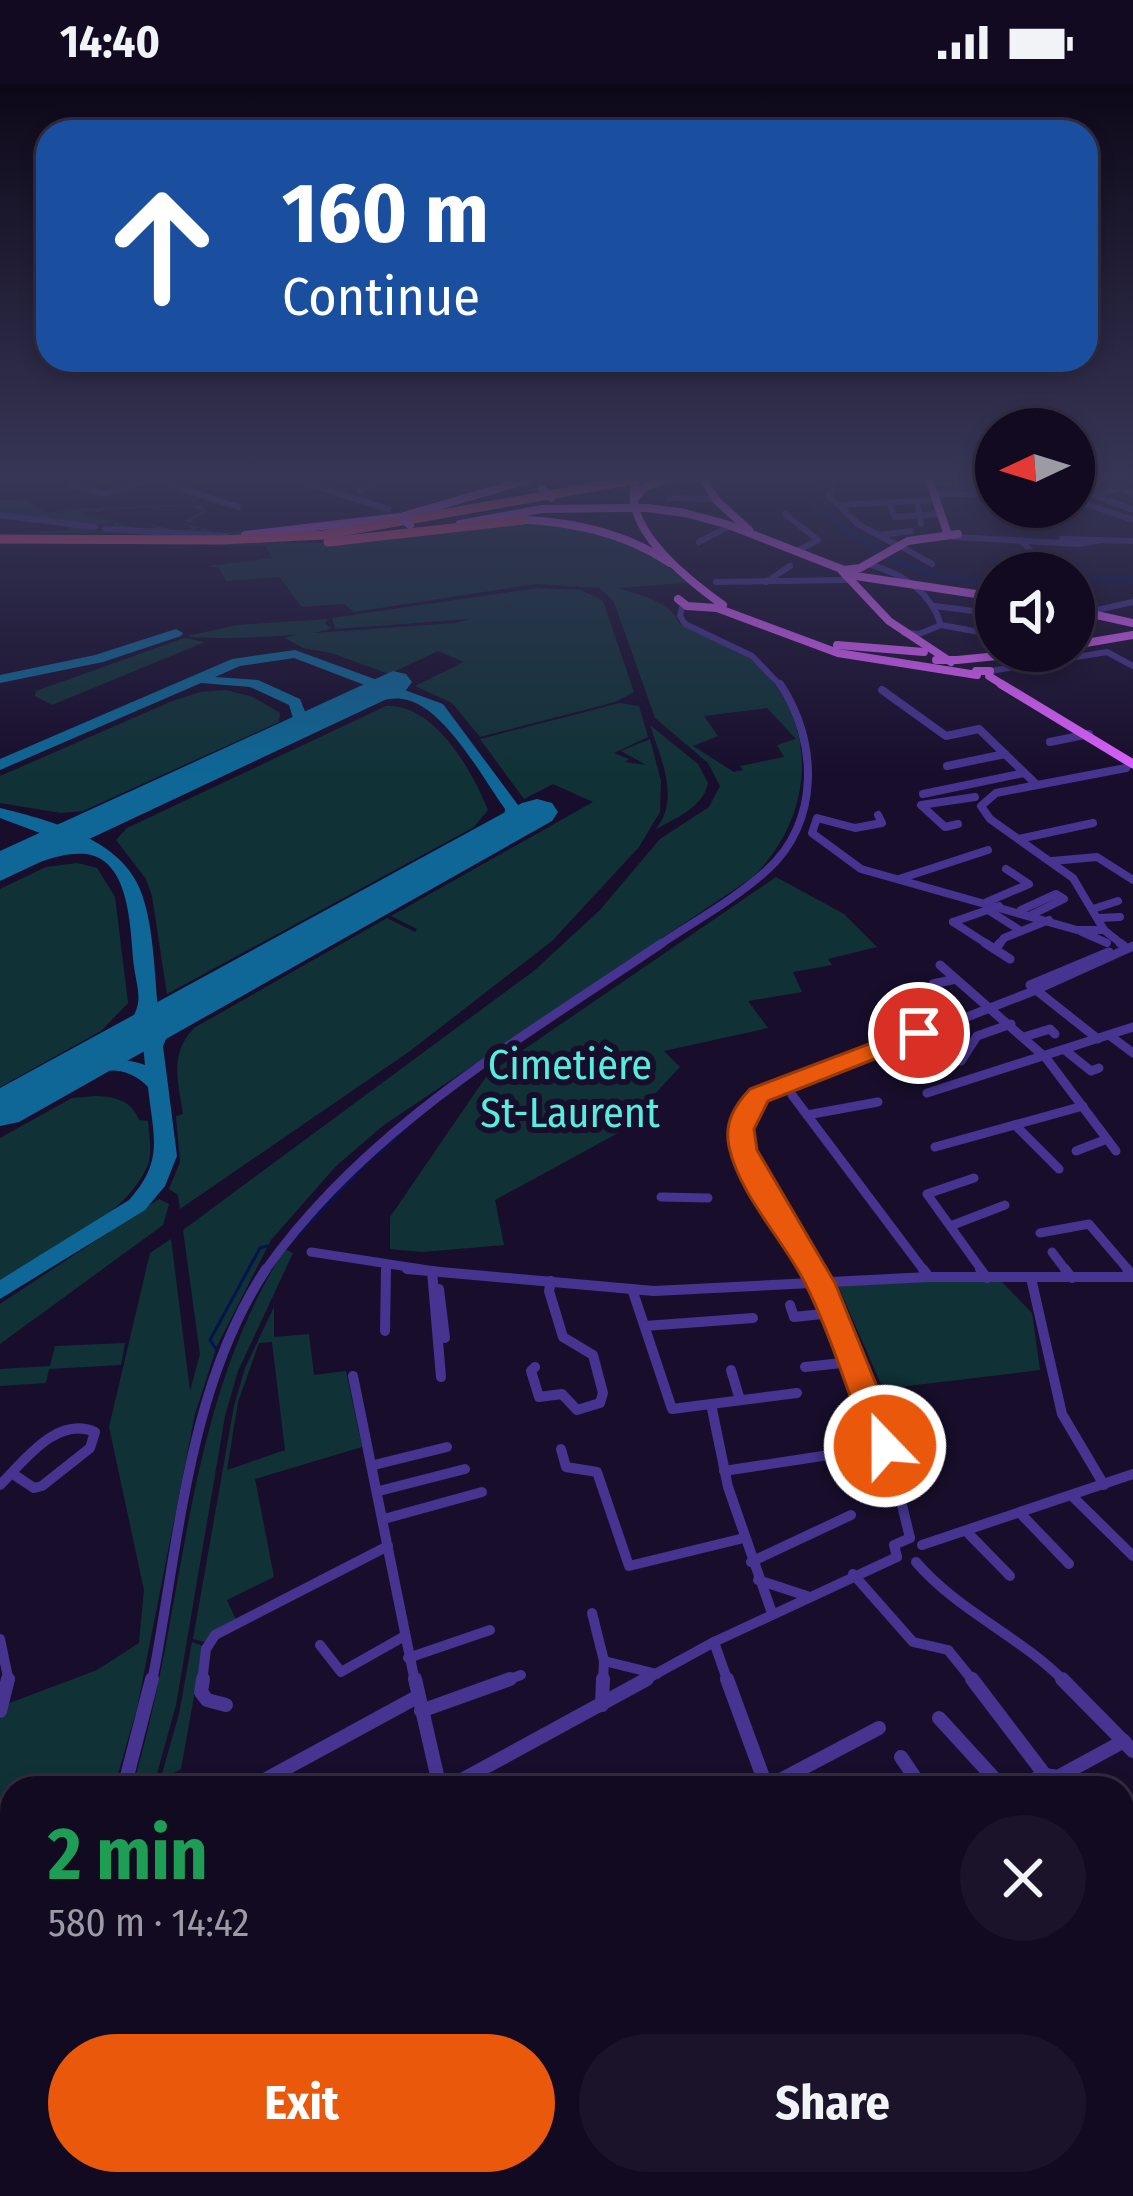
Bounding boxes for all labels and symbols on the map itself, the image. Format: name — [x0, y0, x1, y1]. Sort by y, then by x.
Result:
north arrow — [975, 408, 1095, 528]
pin — [868, 982, 970, 1084]
park label: Cimetière St-Laurent — [480, 1040, 660, 1138]
position arrow — [822, 1383, 948, 1509]

